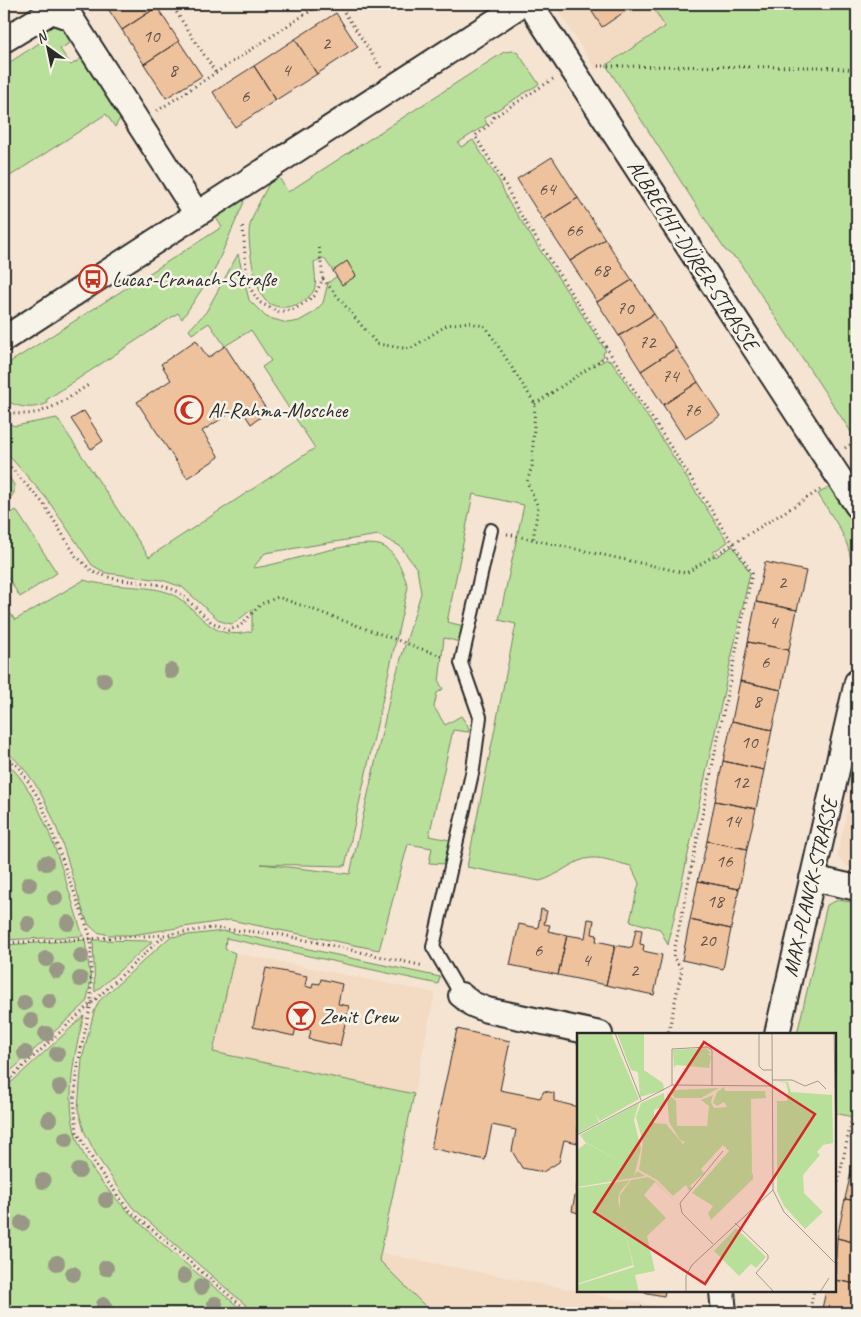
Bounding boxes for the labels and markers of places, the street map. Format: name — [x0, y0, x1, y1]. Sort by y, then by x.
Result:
bus stop icon: Lucas-Cranach-Straße — [78, 264, 108, 294]
place label: Lucas-Cranach-Straße — [112, 266, 278, 292]
mosque icon: Al-Rahma-Moschee — [174, 395, 204, 425]
place label: Al-Rahma-Moschee — [208, 397, 348, 423]
bar icon: Zenit Crew — [286, 1001, 316, 1031]
place label: Zenit Crew — [320, 1003, 400, 1029]

